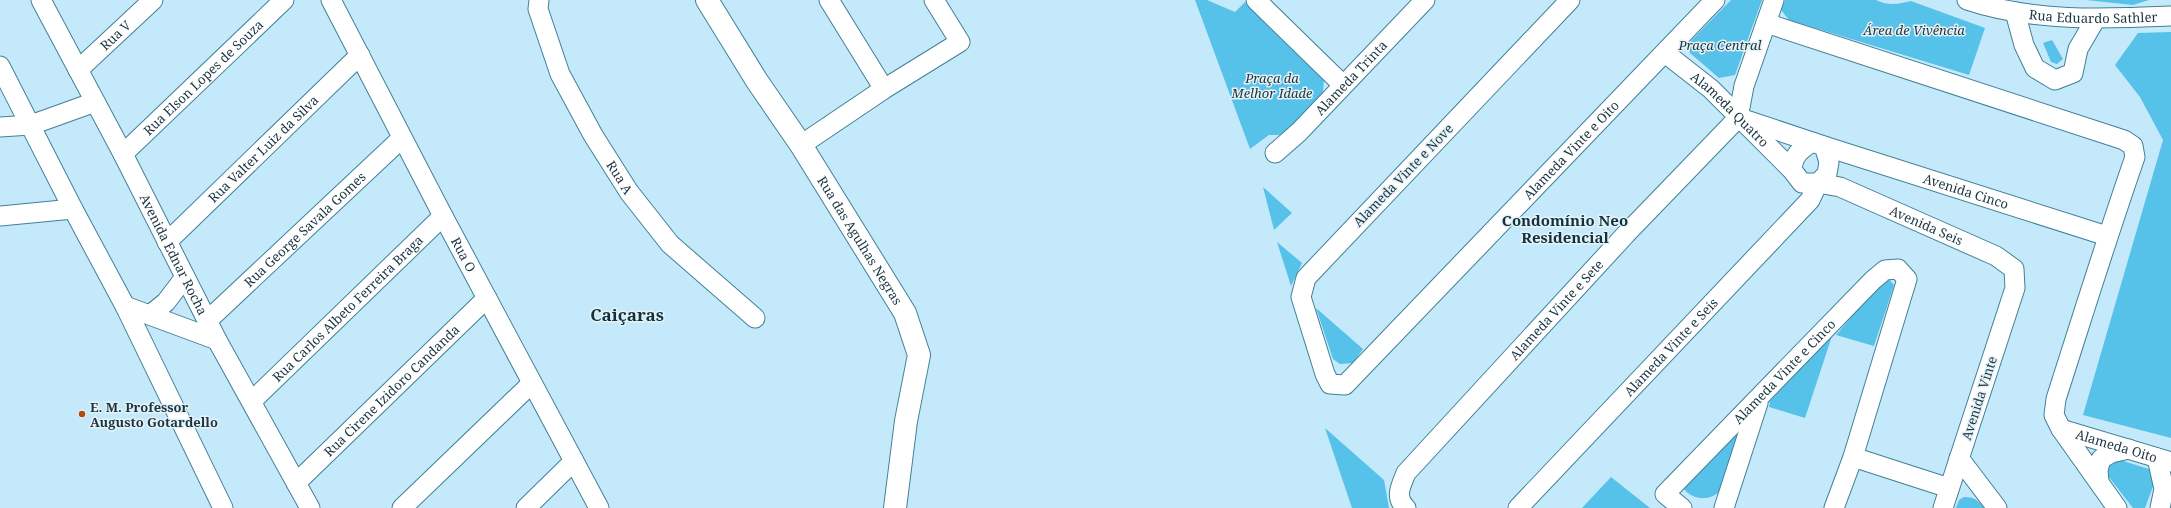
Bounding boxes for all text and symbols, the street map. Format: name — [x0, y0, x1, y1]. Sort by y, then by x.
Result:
street label: Rua Eduardo Sathler — [2028, 5, 2158, 27]
street label: Rua V — [96, 16, 135, 54]
street label: Rua Elson Lopes de Souza — [139, 16, 267, 139]
park label: Área de Vivência — [1862, 21, 1965, 39]
street label: Alameda Trinta — [1311, 36, 1391, 119]
park label: Praça Central — [1677, 36, 1762, 54]
street label: Alameda Quatro — [1687, 67, 1773, 151]
park label: Praça da Melhor Idade — [1230, 69, 1313, 102]
street label: Rua Valter Luiz da Silva — [204, 91, 322, 206]
street label: Alameda Vinte e Oito — [1519, 96, 1623, 203]
street label: Alameda Vinte e Nove — [1349, 119, 1457, 230]
street label: Rua A — [602, 157, 638, 198]
street label: Rua George Savala Gomes — [240, 168, 370, 291]
street label: Avenida Cinco — [1921, 169, 2011, 213]
street label: Rua das Agulhas Negras — [813, 173, 907, 308]
street label: Avenida Ednar Rocha — [136, 191, 212, 318]
street label: Avenida Seis — [1887, 201, 1966, 249]
district label: Condomínio Neo Residencial — [1502, 210, 1628, 247]
street label: Rua Carlos Albeto Ferreira Braga — [268, 231, 427, 386]
street label: Rua O — [447, 234, 480, 275]
street label: Alameda Vinte e Sete — [1505, 256, 1607, 364]
street label: Alameda Vinte e Seis — [1620, 294, 1722, 400]
district label: Caiçaras — [590, 303, 664, 326]
street label: Alameda Vinte e Cinco — [1729, 315, 1839, 428]
street label: Rua Cirene Izidoro Candanda — [320, 321, 463, 460]
street label: Avenida Vinte — [1957, 354, 2001, 442]
place label: E. M. Professor Augusto Gotardello — [90, 398, 218, 431]
marker: E. M. Professor Augusto Gotardello — [77, 409, 87, 419]
street label: Alameda Oito — [2074, 425, 2160, 466]

